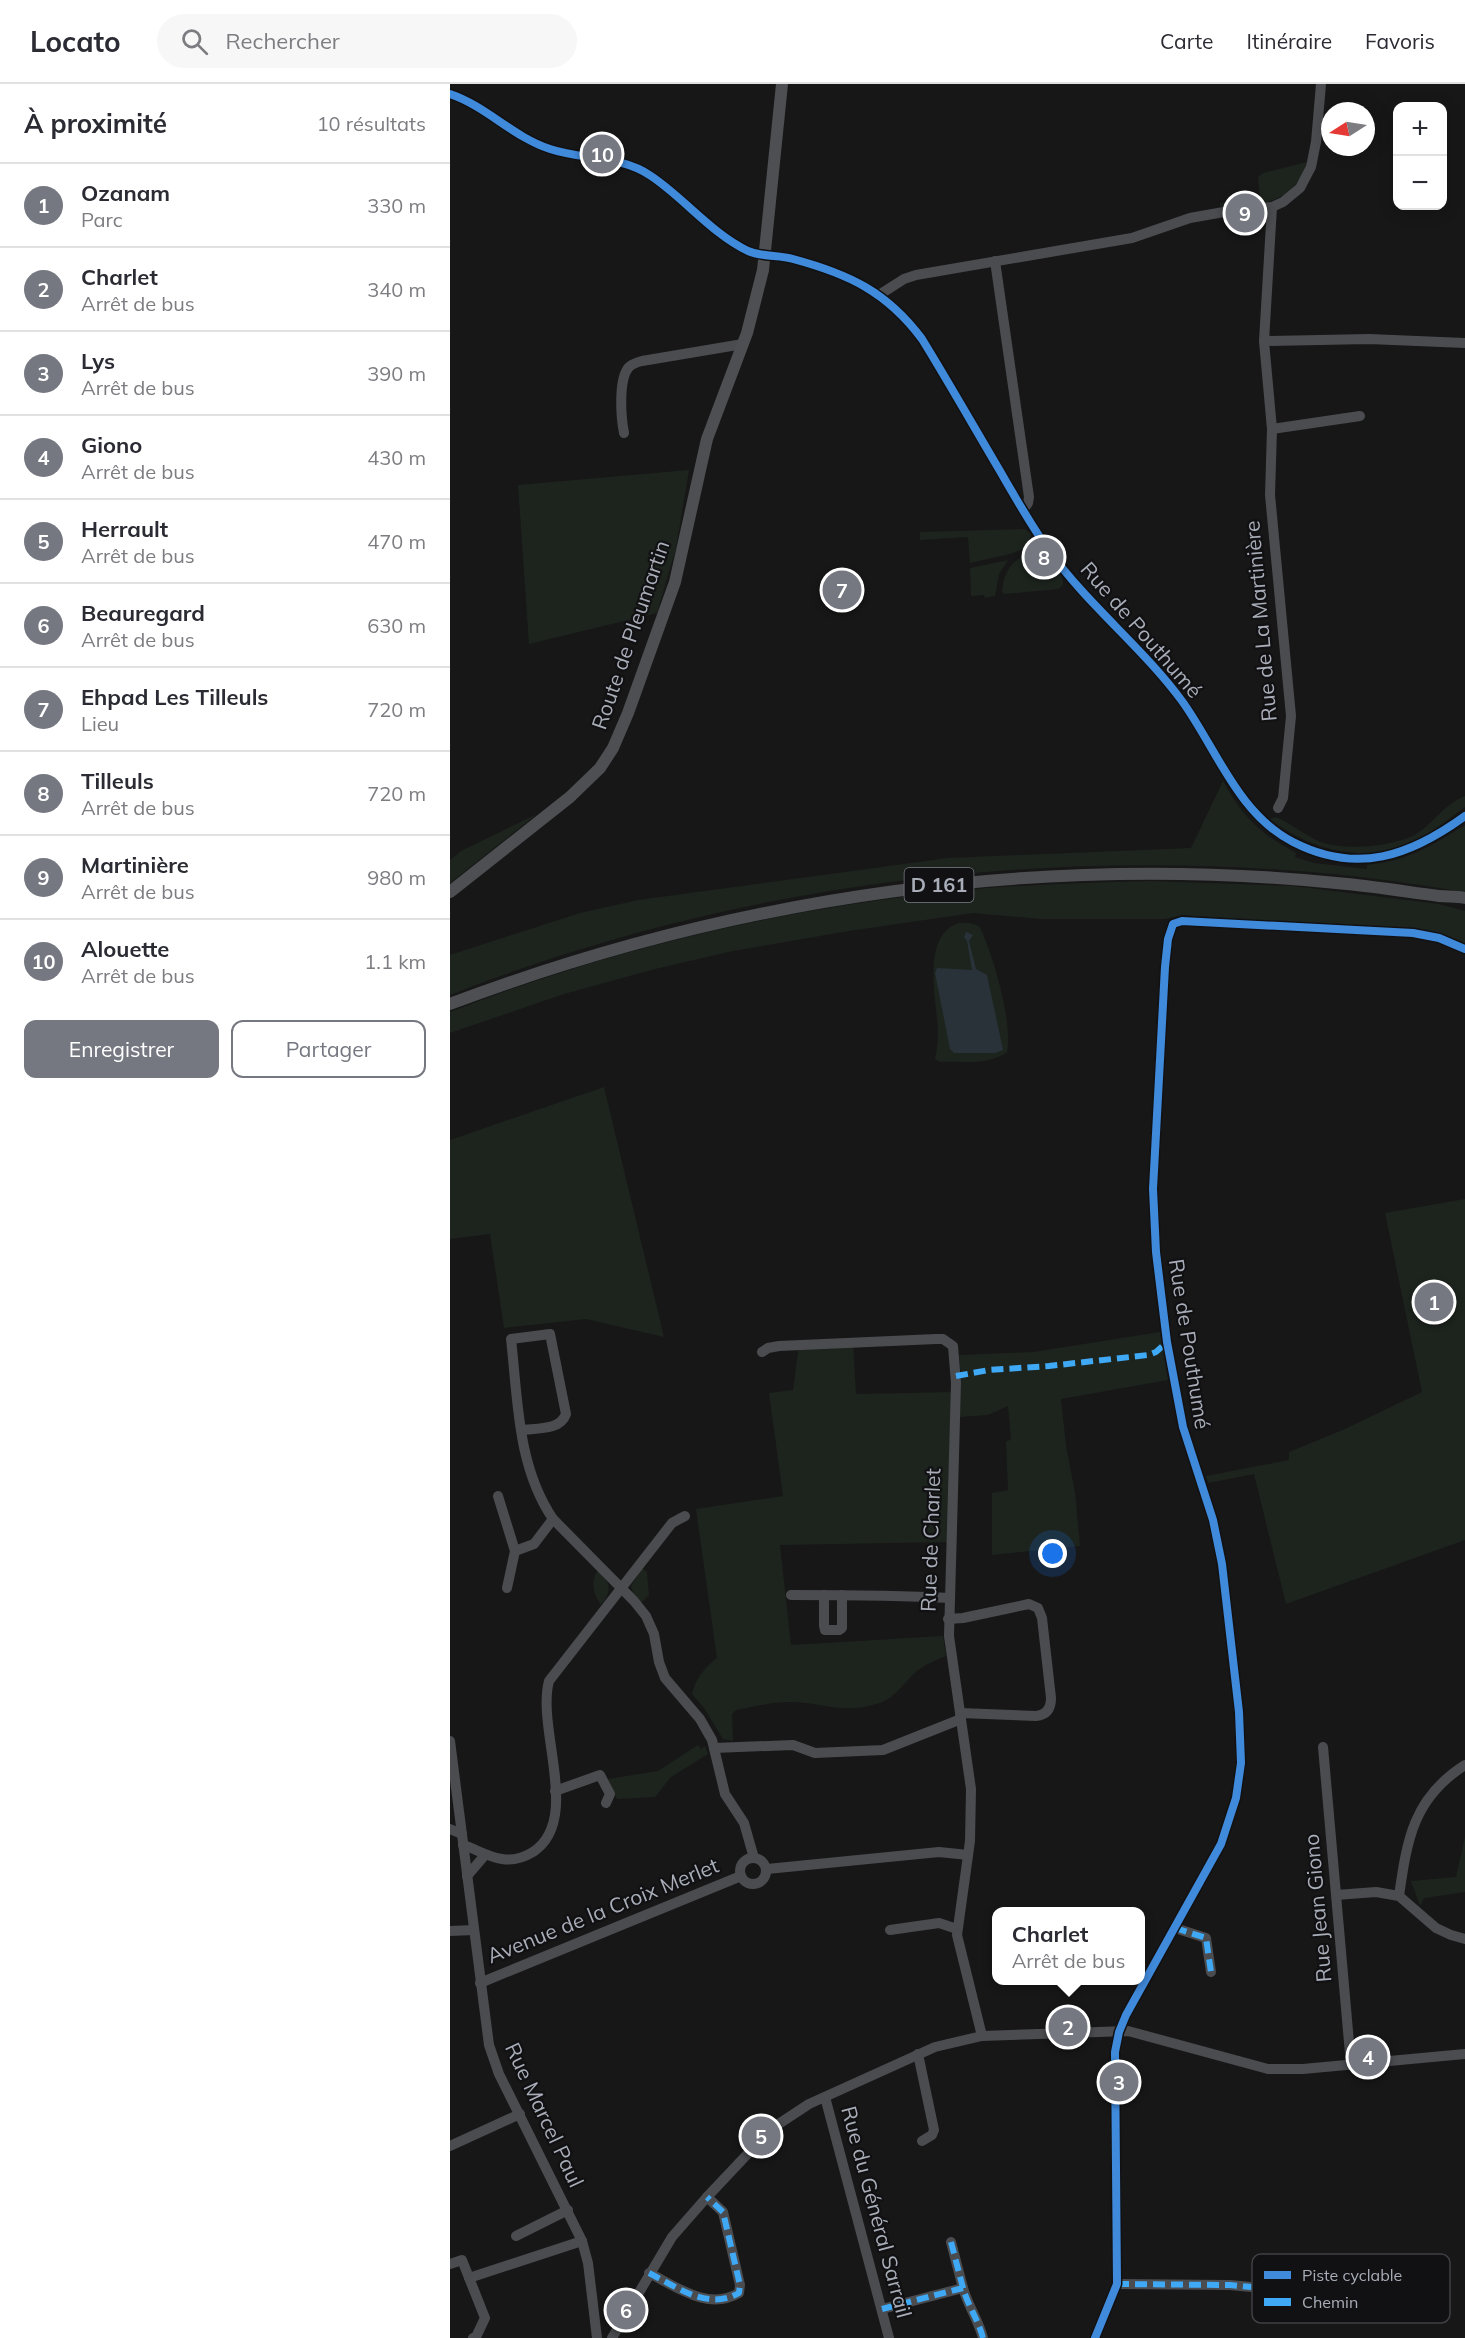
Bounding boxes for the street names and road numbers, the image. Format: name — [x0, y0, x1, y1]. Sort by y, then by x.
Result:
street label: Rue de La Martinière — [1238, 520, 1282, 723]
street label: Route de Pleumartin — [586, 537, 675, 733]
street label: Rue de Pouthumé — [1076, 556, 1208, 703]
road number: D 161 — [904, 868, 974, 902]
street label: Rue de Pouthumé — [1164, 1257, 1216, 1431]
street label: Rue de Charlet — [915, 1468, 946, 1612]
street label: Rue Jean Giono — [1298, 1833, 1336, 1983]
street label: Avenue de la Croix Merlet — [483, 1852, 722, 1969]
street label: Rue Marcel Paul — [500, 2038, 590, 2191]
street label: Rue du Général Sarrail — [836, 2103, 918, 2321]

